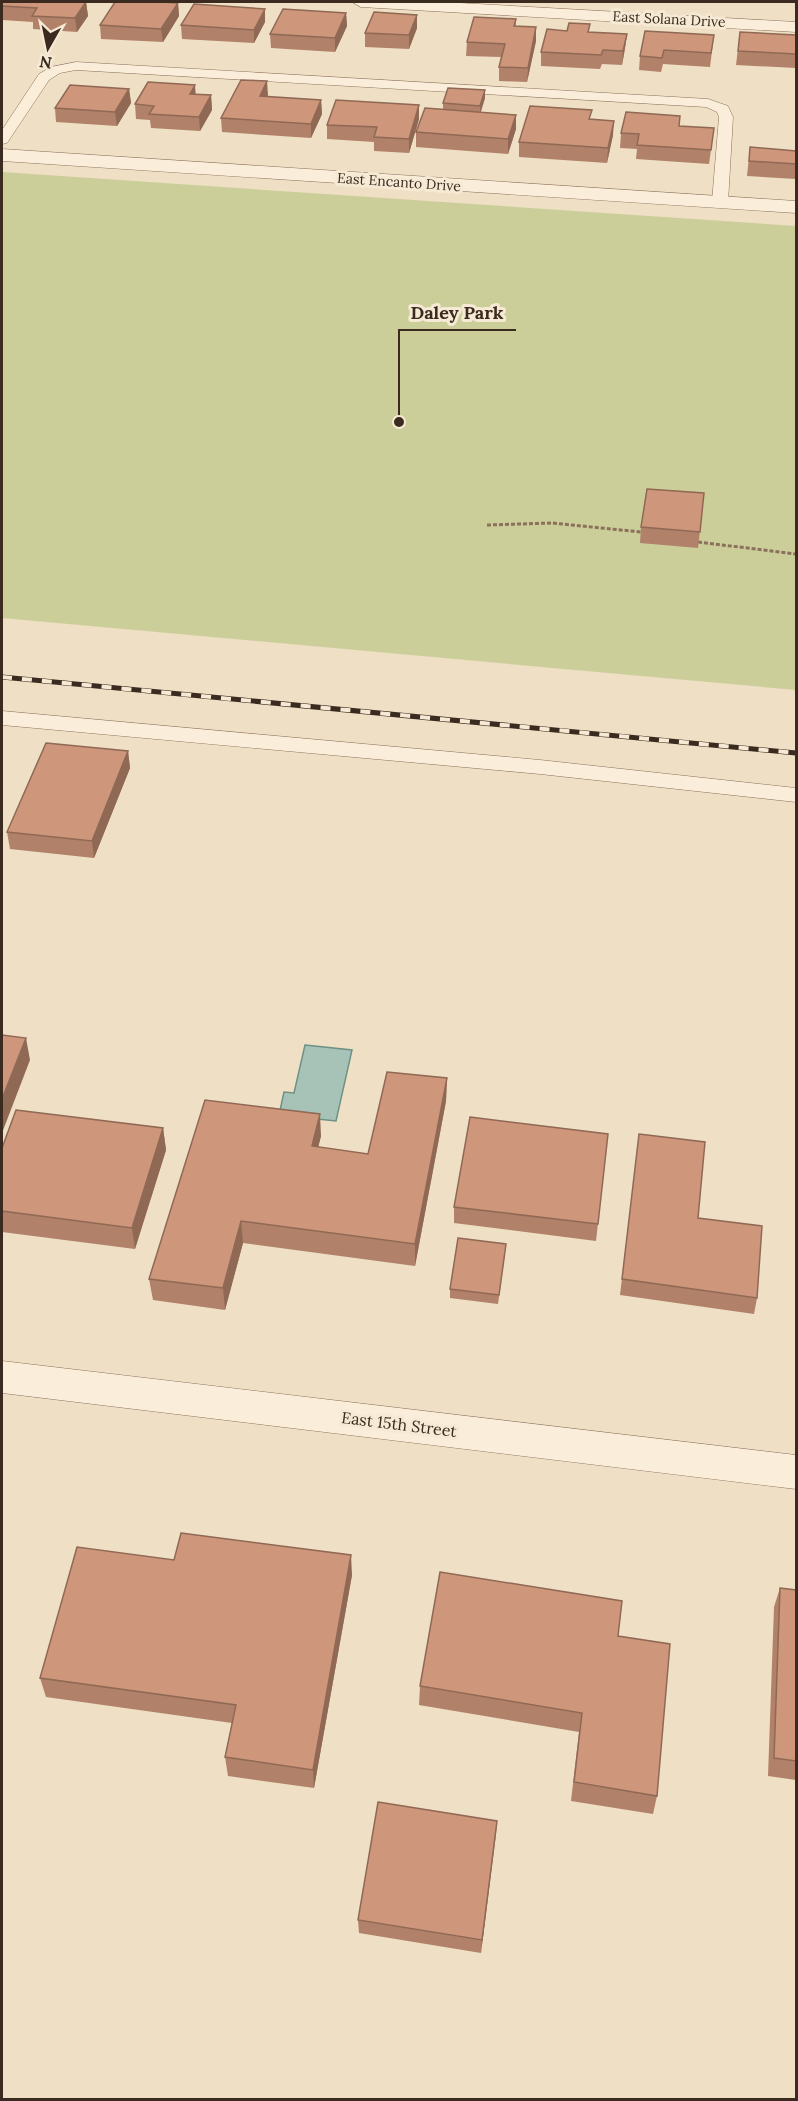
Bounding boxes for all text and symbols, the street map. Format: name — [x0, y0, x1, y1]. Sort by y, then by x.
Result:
street label: East Solana Drive — [612, 7, 726, 31]
north arrow — [18, 18, 78, 78]
text: N — [38, 52, 53, 74]
street label: East Encanto Drive — [336, 169, 462, 195]
callout: Daley Park — [399, 294, 516, 330]
text: Daley Park — [411, 301, 504, 324]
street label: East 15th Street — [340, 1407, 459, 1441]

